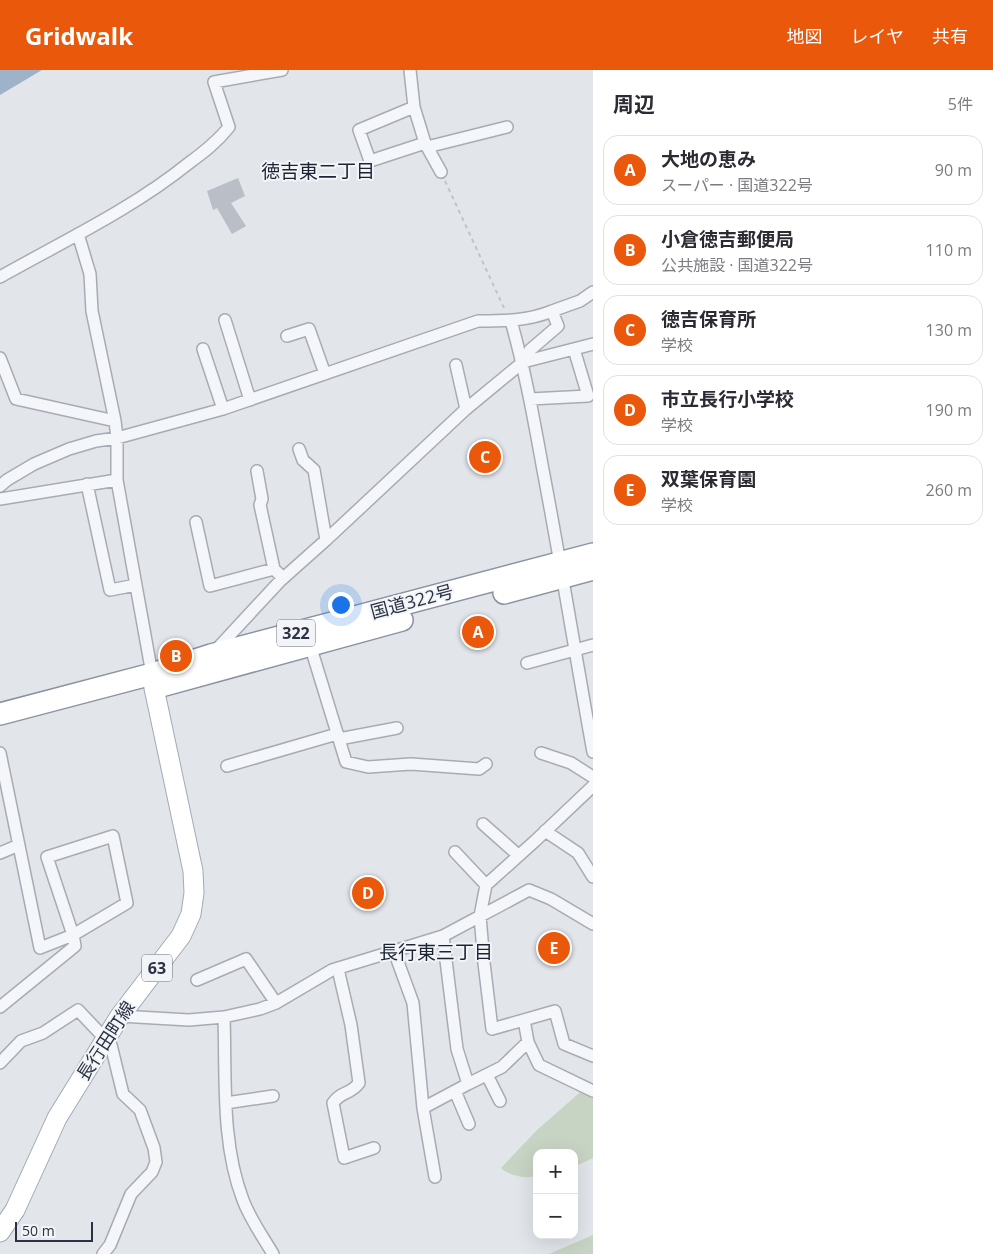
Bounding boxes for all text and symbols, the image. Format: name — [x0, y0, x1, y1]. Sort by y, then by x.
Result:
text: Gridwalk — [25, 19, 133, 52]
text: 地図 — [787, 24, 823, 48]
text: レイヤ — [851, 24, 904, 48]
text: 共有 — [932, 24, 968, 48]
text: 周辺 — [613, 90, 655, 118]
text: 5件 — [948, 93, 973, 115]
text: 大地の恵み — [661, 146, 756, 172]
district label: 徳吉東二丁目 — [261, 158, 375, 184]
text: A — [624, 159, 636, 181]
text: 90 m — [935, 159, 972, 181]
text: スーパー · 国道322号 — [661, 174, 813, 196]
text: 小倉徳吉郵便局 — [661, 226, 794, 252]
text: B — [625, 239, 635, 261]
text: 110 m — [926, 239, 972, 261]
text: 公共施設 · 国道322号 — [661, 254, 813, 276]
text: 徳吉保育所 — [661, 306, 756, 332]
text: C — [625, 319, 635, 341]
text: 130 m — [926, 319, 972, 341]
text: 学校 — [661, 334, 693, 356]
text: 市立長行小学校 — [661, 386, 794, 412]
text: D — [624, 399, 636, 421]
text: 190 m — [926, 399, 972, 421]
text: 学校 — [661, 414, 693, 436]
pin: C — [469, 438, 501, 476]
text: 双葉保育園 — [661, 466, 756, 492]
text: E — [626, 479, 634, 501]
text: 260 m — [926, 479, 972, 501]
text: 学校 — [661, 494, 693, 516]
street label: 国道322号 — [368, 578, 456, 624]
your location — [328, 592, 354, 618]
pin: A — [462, 613, 494, 651]
road number: 322 — [277, 620, 315, 646]
pin: B — [160, 637, 192, 675]
pin: D — [352, 874, 384, 912]
pin: E — [538, 929, 570, 967]
district label: 長行東三丁目 — [379, 939, 493, 965]
road number: 63 — [142, 954, 172, 981]
street label: 長行田町線 — [71, 996, 140, 1085]
map controls — [533, 1149, 578, 1239]
button: + — [533, 1149, 578, 1194]
button: − — [533, 1194, 578, 1239]
scale bar — [15, 1219, 92, 1242]
text: 50 m — [22, 1221, 55, 1240]

